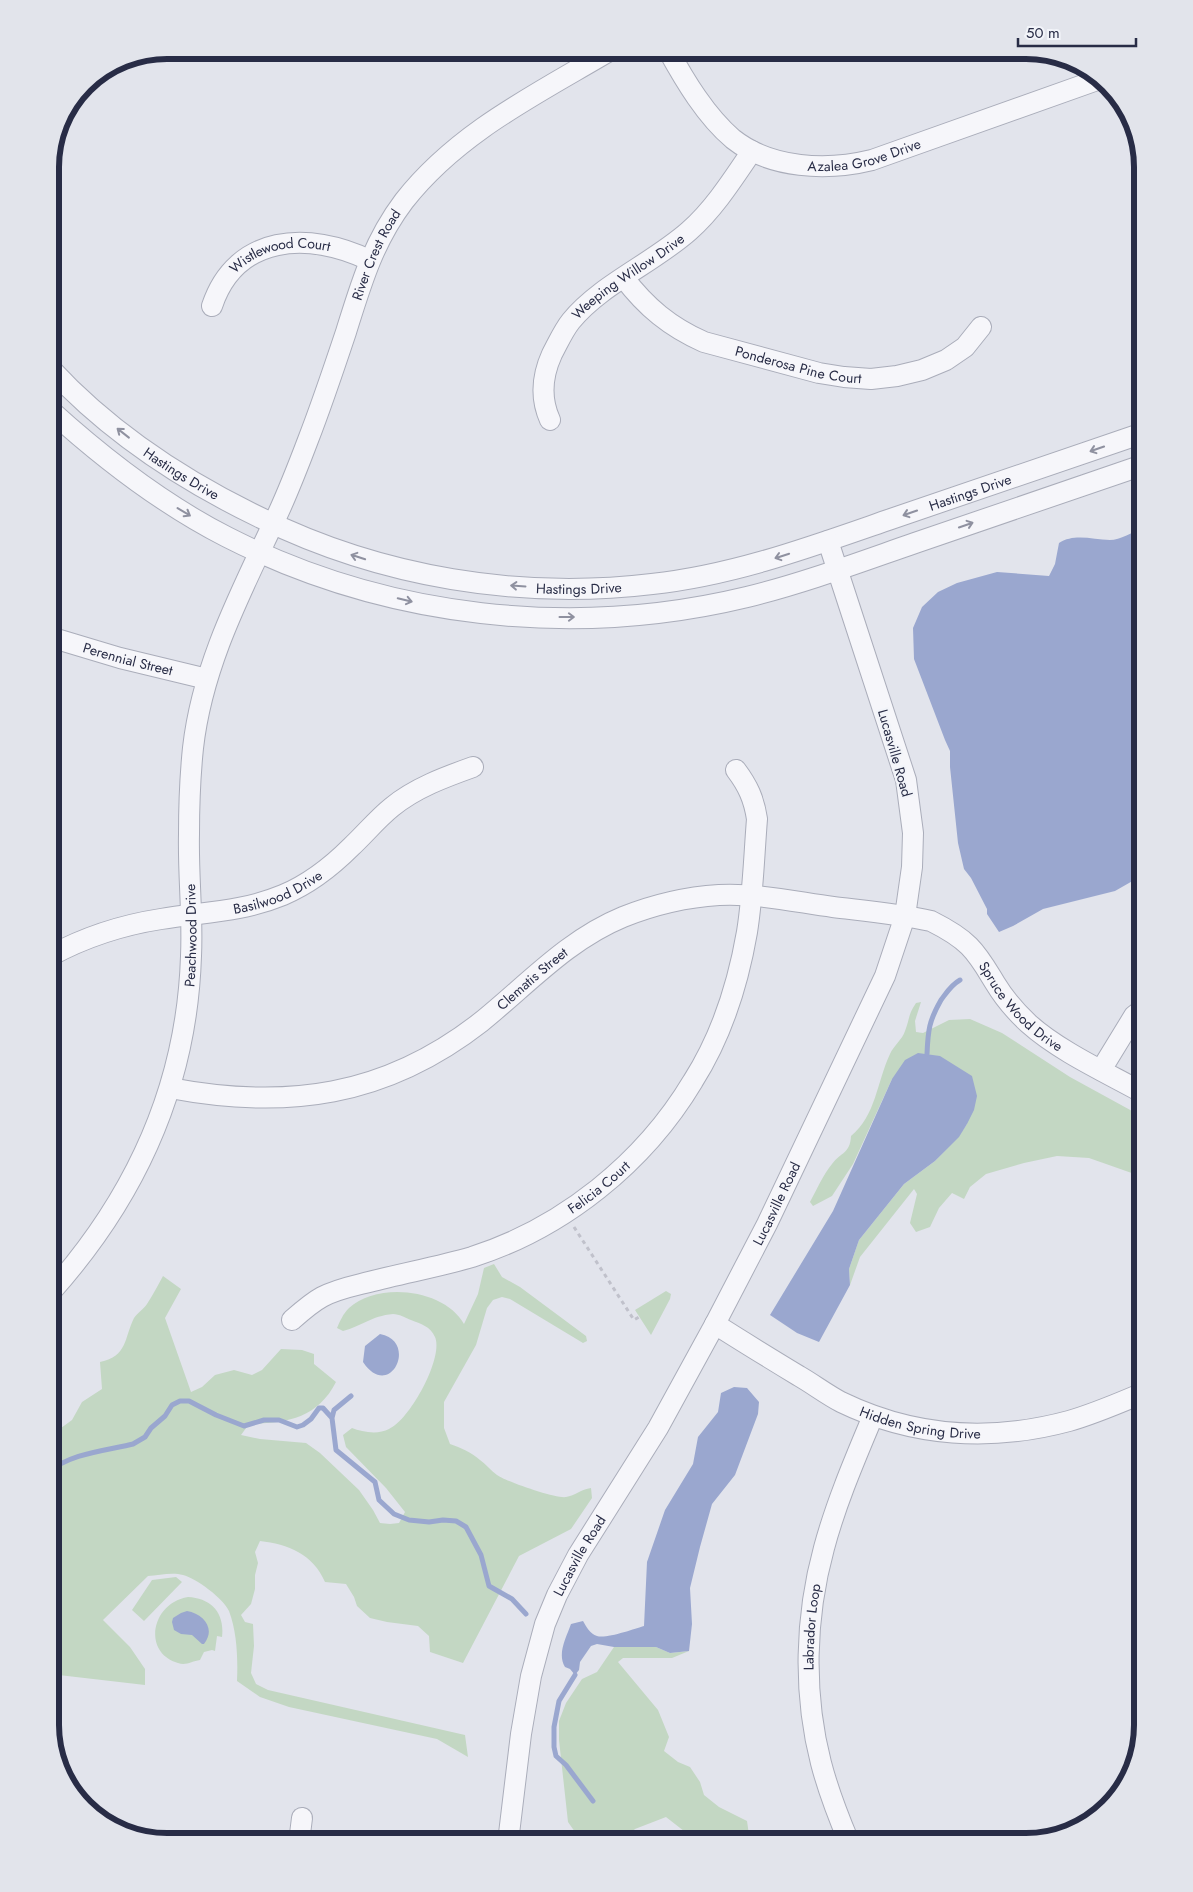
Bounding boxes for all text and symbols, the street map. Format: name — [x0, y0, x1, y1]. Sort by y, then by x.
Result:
scale bar — [1018, 15, 1136, 47]
text: 50 m — [1026, 22, 1060, 44]
street label: Azalea Grove Drive — [807, 134, 923, 176]
street label: River Crest Road — [347, 205, 405, 303]
street label: Weeping Willow Drive — [567, 229, 689, 324]
street label: Wistlewood Court — [225, 233, 333, 278]
street label: Ponderosa Pine Court — [733, 341, 863, 388]
one-way arrow — [117, 428, 130, 439]
street label: Hastings Drive — [139, 442, 223, 505]
one-way arrow — [1090, 445, 1105, 454]
street label: Hastings Drive — [926, 469, 1014, 516]
one-way arrow — [176, 507, 190, 517]
one-way arrow — [903, 509, 918, 518]
one-way arrow — [958, 520, 973, 529]
one-way arrow — [351, 552, 367, 561]
one-way arrow — [774, 552, 790, 561]
street label: Hastings Drive — [536, 577, 622, 599]
one-way arrow — [510, 582, 526, 591]
one-way arrow — [397, 596, 413, 606]
one-way arrow — [558, 612, 574, 622]
street label: Perennial Street — [81, 637, 176, 681]
street label: Lucasville Road — [873, 707, 917, 799]
street label: Basilwood Drive — [231, 865, 326, 919]
street label: Peachwood Drive — [179, 883, 201, 988]
street label: Clematis Street — [492, 942, 572, 1015]
street label: Spruce Wood Drive — [974, 957, 1067, 1056]
street label: Felicia Court — [564, 1156, 635, 1218]
street label: Lucasville Road — [748, 1159, 805, 1249]
street label: Hidden Spring Drive — [857, 1401, 981, 1443]
street label: Lucasville Road — [548, 1511, 611, 1600]
street label: Labrador Loop — [799, 1582, 826, 1670]

